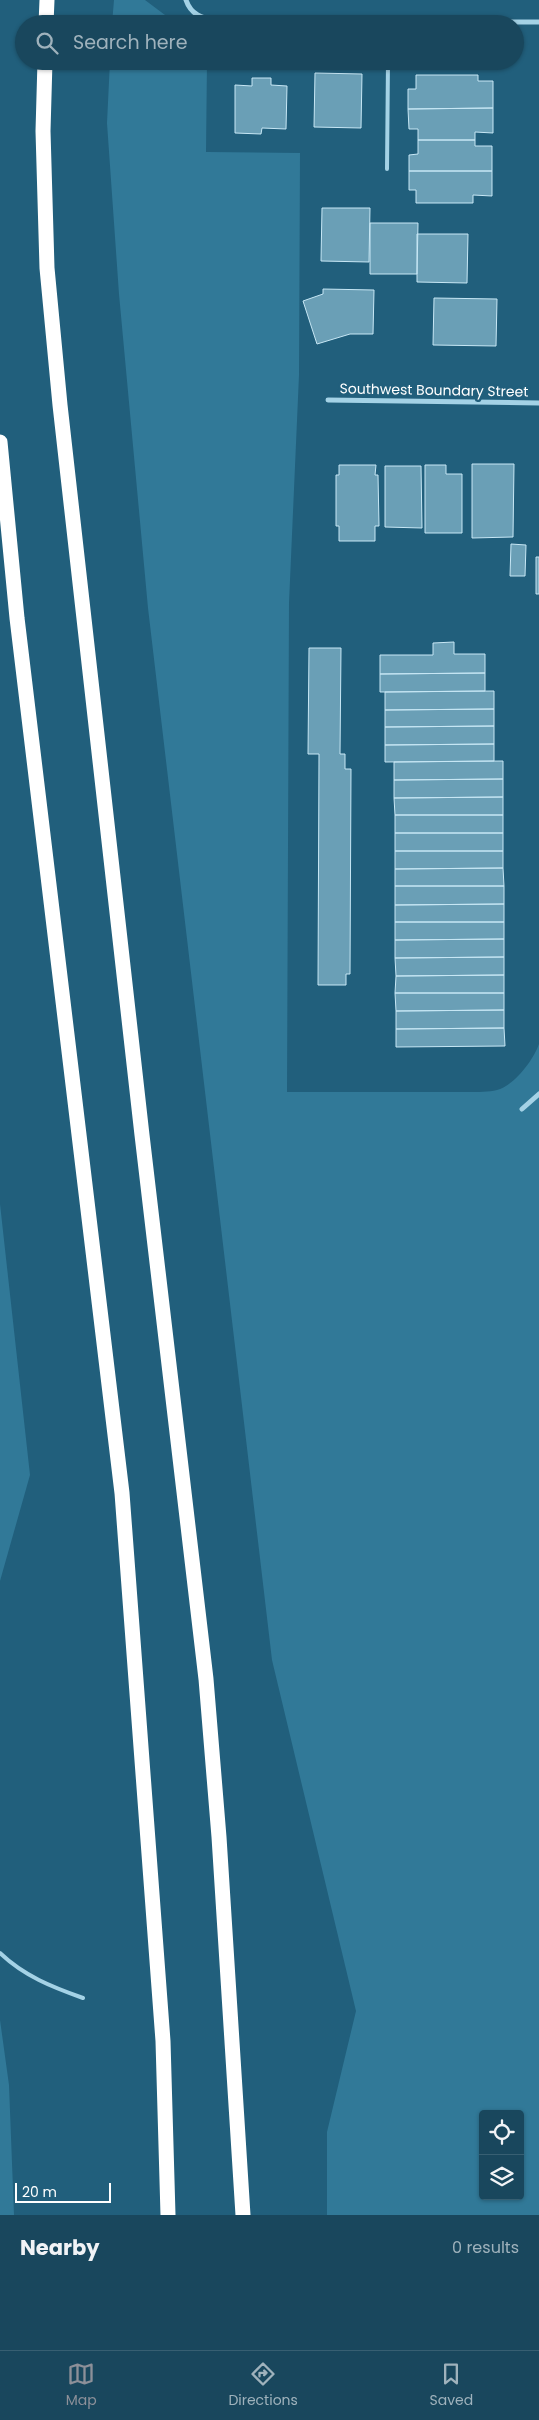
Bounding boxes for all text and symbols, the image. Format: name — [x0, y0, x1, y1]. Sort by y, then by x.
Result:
search box — [15, 15, 524, 70]
icon: search — [33, 29, 61, 57]
text: Search here — [73, 29, 187, 56]
street label: Southwest Boundary Street — [339, 378, 529, 402]
map controls — [479, 2110, 524, 2200]
button: locate — [479, 2110, 524, 2155]
button: layers — [479, 2155, 524, 2200]
scale bar — [15, 2180, 111, 2203]
text: 20 m — [22, 2182, 57, 2202]
text: Nearby — [20, 2233, 100, 2262]
text: 0 results — [452, 2236, 519, 2259]
tab: Map — [66, 2360, 97, 2411]
tab: Directions — [228, 2360, 298, 2411]
tab: Saved — [429, 2360, 473, 2411]

